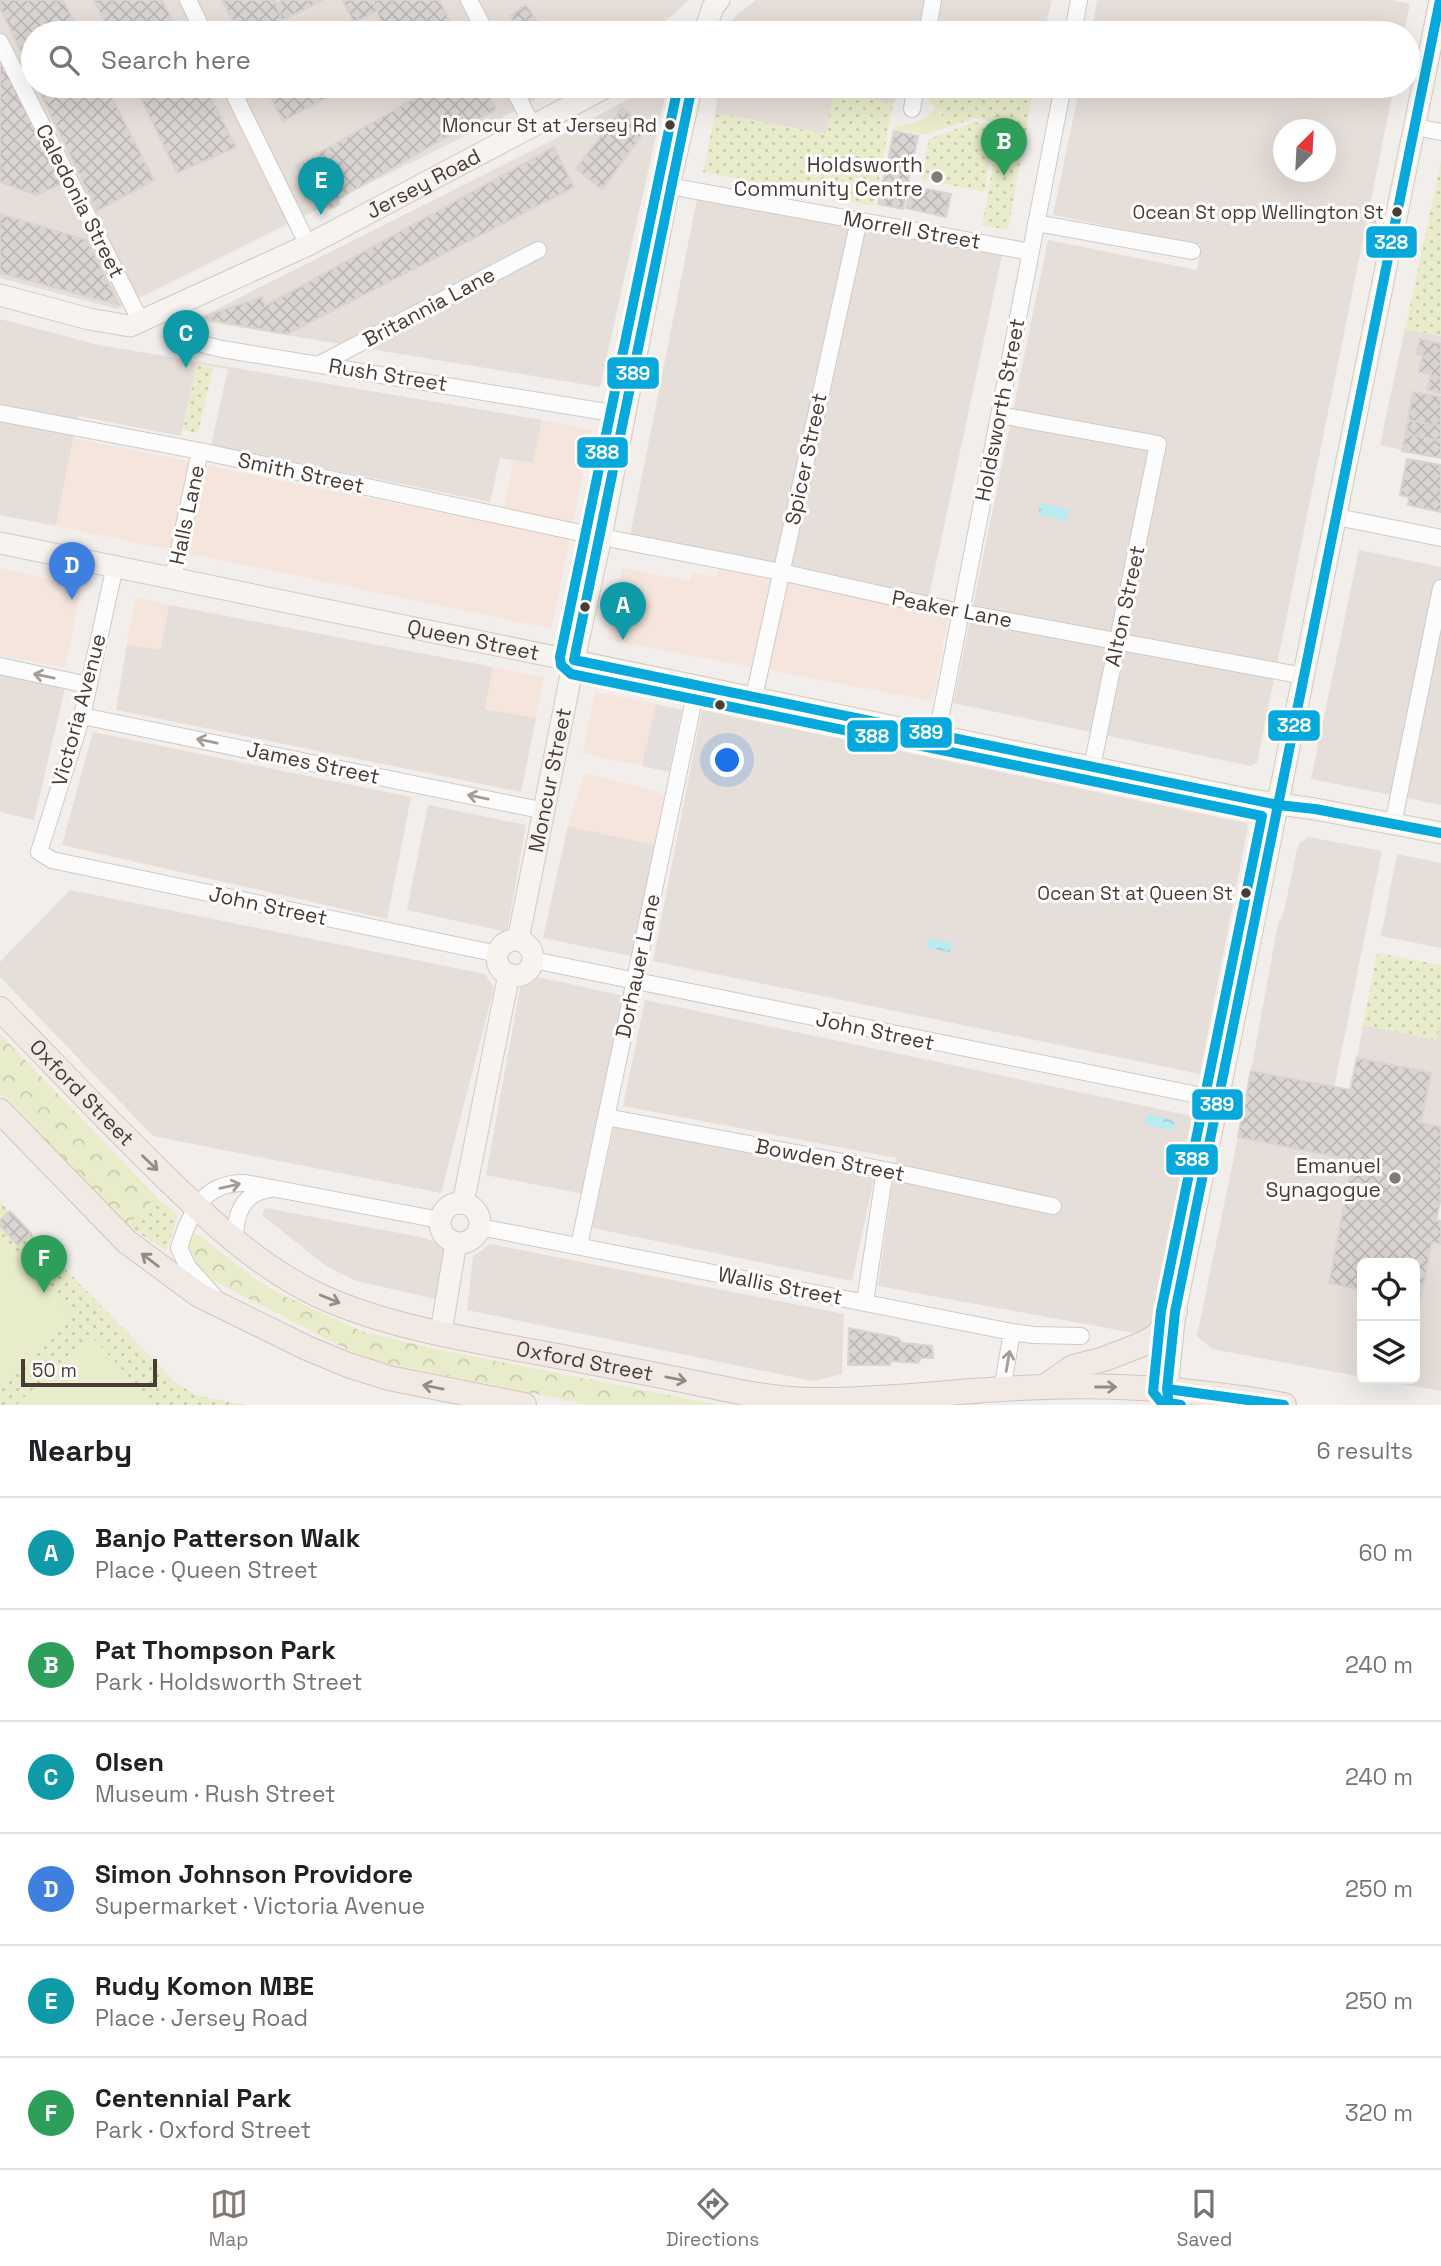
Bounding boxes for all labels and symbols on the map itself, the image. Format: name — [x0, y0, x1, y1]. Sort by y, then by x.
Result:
place label: Moncur St at Jersey Rd — [442, 113, 657, 138]
marker: Moncur St at Jersey Rd — [663, 118, 677, 132]
pin: B — [981, 118, 1027, 176]
street label: Caledonia Street — [30, 119, 131, 282]
north arrow — [1273, 119, 1336, 182]
street label: Jersey Road — [361, 142, 485, 225]
place label: Holdsworth Community Centre — [734, 151, 923, 202]
pin: E — [298, 157, 344, 215]
marker: Holdsworth Community Centre — [929, 169, 945, 185]
place label: Ocean St opp Wellington St — [1133, 200, 1384, 225]
street label: Morrell Street — [841, 204, 983, 255]
marker: Ocean St opp Wellington St — [1390, 205, 1404, 219]
line badge: 328 — [1365, 225, 1418, 259]
text: 328 — [1374, 230, 1408, 255]
street label: Britannia Lane — [358, 260, 499, 353]
pin: C — [163, 310, 209, 368]
street label: Holdsworth Street — [969, 316, 1030, 504]
street label: Rush Street — [327, 352, 449, 397]
line badge: 389 — [606, 356, 660, 390]
text: 389 — [616, 361, 650, 386]
street label: Spicer Street — [778, 391, 833, 527]
line badge: 388 — [576, 436, 629, 469]
text: 388 — [585, 440, 619, 465]
street label: Smith Street — [236, 446, 367, 499]
street label: Halls Lane — [163, 462, 210, 567]
pin: D — [49, 542, 95, 600]
street label: Alton Street — [1099, 543, 1151, 669]
pin: A — [600, 582, 646, 640]
street label: Peaker Lane — [890, 584, 1015, 633]
unlabelled marker — [578, 600, 592, 614]
street label: Queen Street — [405, 613, 542, 666]
street label: Victoria Avenue — [45, 631, 112, 789]
one-way arrow — [33, 668, 56, 682]
unlabelled marker — [713, 698, 727, 712]
street label: Moncur Street — [522, 705, 577, 855]
line badge: 328 — [1267, 709, 1321, 742]
text: 328 — [1277, 713, 1311, 738]
line badge: 389 — [899, 716, 953, 749]
line badge: 388 — [846, 719, 899, 753]
text: 389 — [909, 720, 943, 745]
text: 388 — [855, 724, 889, 749]
one-way arrow — [196, 734, 219, 748]
street label: James Street — [244, 735, 382, 790]
your location — [710, 743, 744, 777]
one-way arrow — [467, 790, 490, 804]
street label: John Street — [207, 880, 330, 931]
place label: Ocean St at Queen St — [1037, 881, 1233, 906]
marker: Ocean St at Queen St — [1239, 886, 1253, 900]
street label: Dorhauer Lane — [609, 891, 666, 1041]
street label: John Street — [814, 1005, 937, 1056]
street label: Oxford Street — [24, 1033, 140, 1152]
line badge: 389 — [1191, 1088, 1244, 1121]
text: 389 — [1200, 1092, 1234, 1117]
street label: Bowden Street — [753, 1132, 907, 1187]
line badge: 388 — [1165, 1143, 1219, 1176]
text: 388 — [1175, 1147, 1209, 1172]
place label: Emanuel Synagogue — [1265, 1152, 1381, 1203]
one-way arrow — [142, 1154, 159, 1171]
marker: Emanuel Synagogue — [1387, 1170, 1403, 1186]
one-way arrow — [218, 1178, 241, 1192]
pin: F — [21, 1235, 67, 1293]
one-way arrow — [141, 1253, 160, 1268]
street label: Wallis Street — [716, 1260, 845, 1311]
one-way arrow — [319, 1294, 341, 1307]
street label: Oxford Street — [514, 1335, 656, 1387]
one-way arrow — [1002, 1350, 1015, 1373]
scale bar — [21, 1356, 158, 1388]
one-way arrow — [664, 1373, 687, 1386]
one-way arrow — [422, 1379, 445, 1393]
one-way arrow — [1094, 1380, 1117, 1394]

